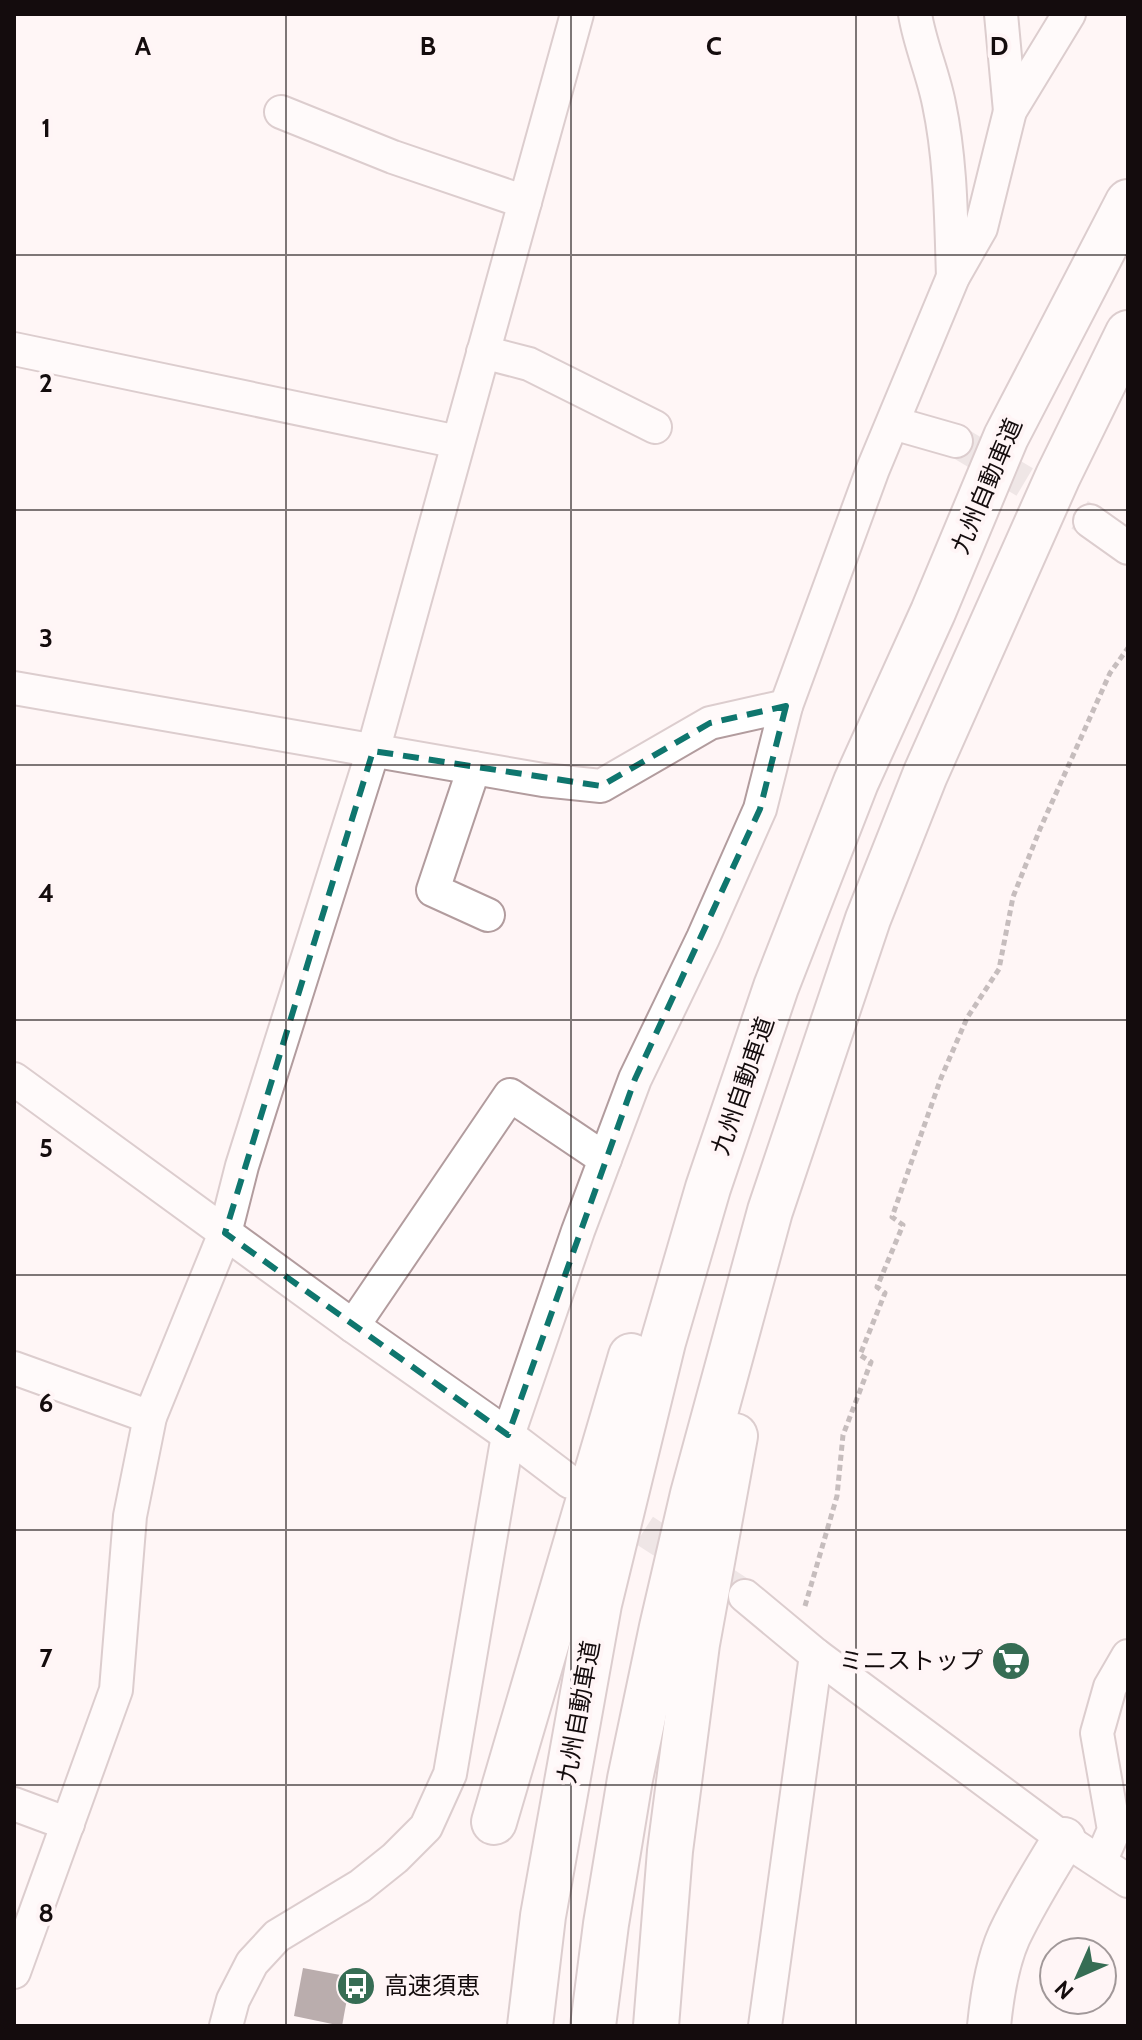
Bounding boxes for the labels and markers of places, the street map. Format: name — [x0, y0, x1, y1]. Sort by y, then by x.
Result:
supermarket icon: ミニストップ — [990, 1640, 1032, 1682]
place label: ミニストップ — [839, 1646, 983, 1675]
bus stop icon: 高速須恵 — [335, 1965, 377, 2007]
place label: 高速須恵 — [384, 1971, 480, 2000]

